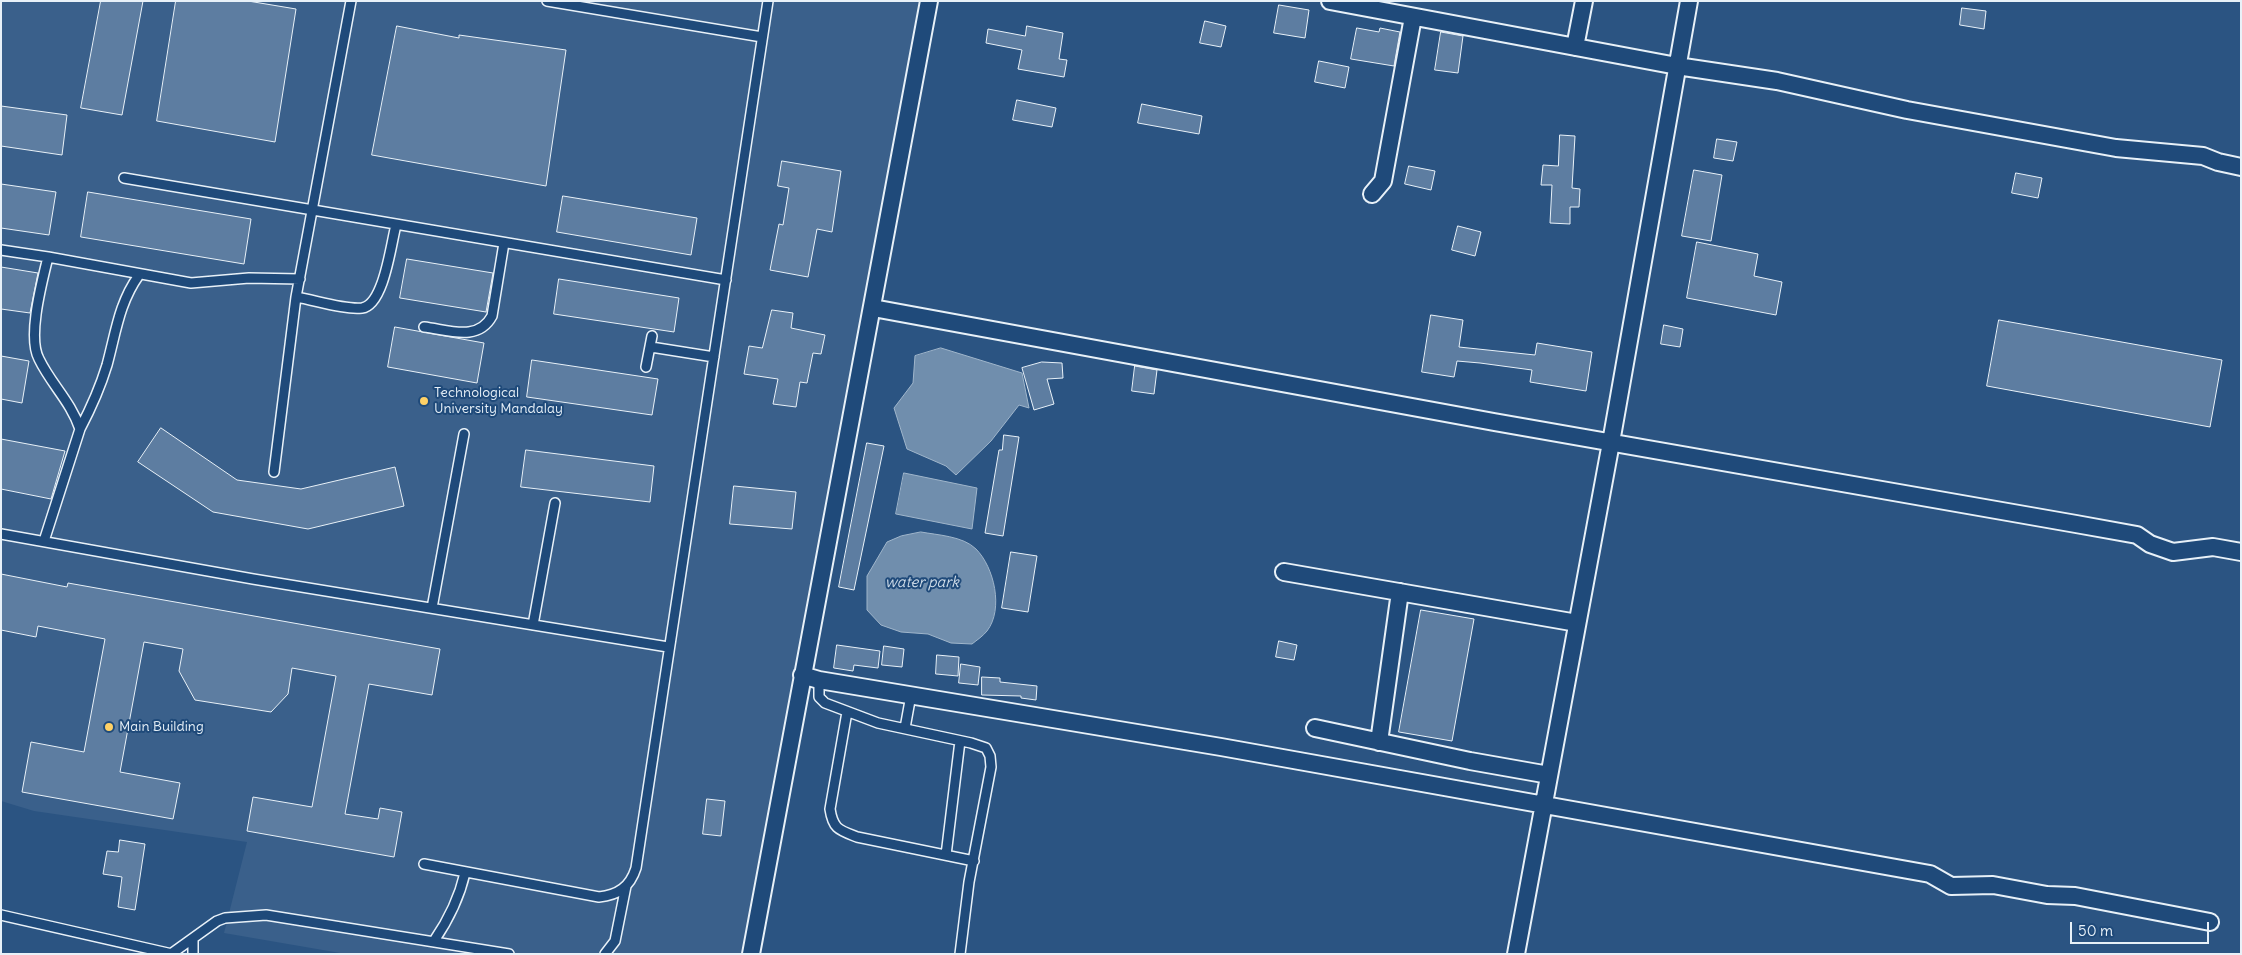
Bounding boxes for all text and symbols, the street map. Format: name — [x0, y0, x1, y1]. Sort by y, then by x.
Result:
place label: Technological University Mandalay — [434, 385, 563, 418]
marker: Technological University Mandalay — [418, 395, 430, 407]
water label: water park — [885, 574, 959, 592]
place label: Main Building — [119, 719, 204, 735]
marker: Main Building — [103, 721, 115, 733]
scale bar — [2072, 912, 2211, 944]
text: 50 m — [2078, 921, 2113, 940]

